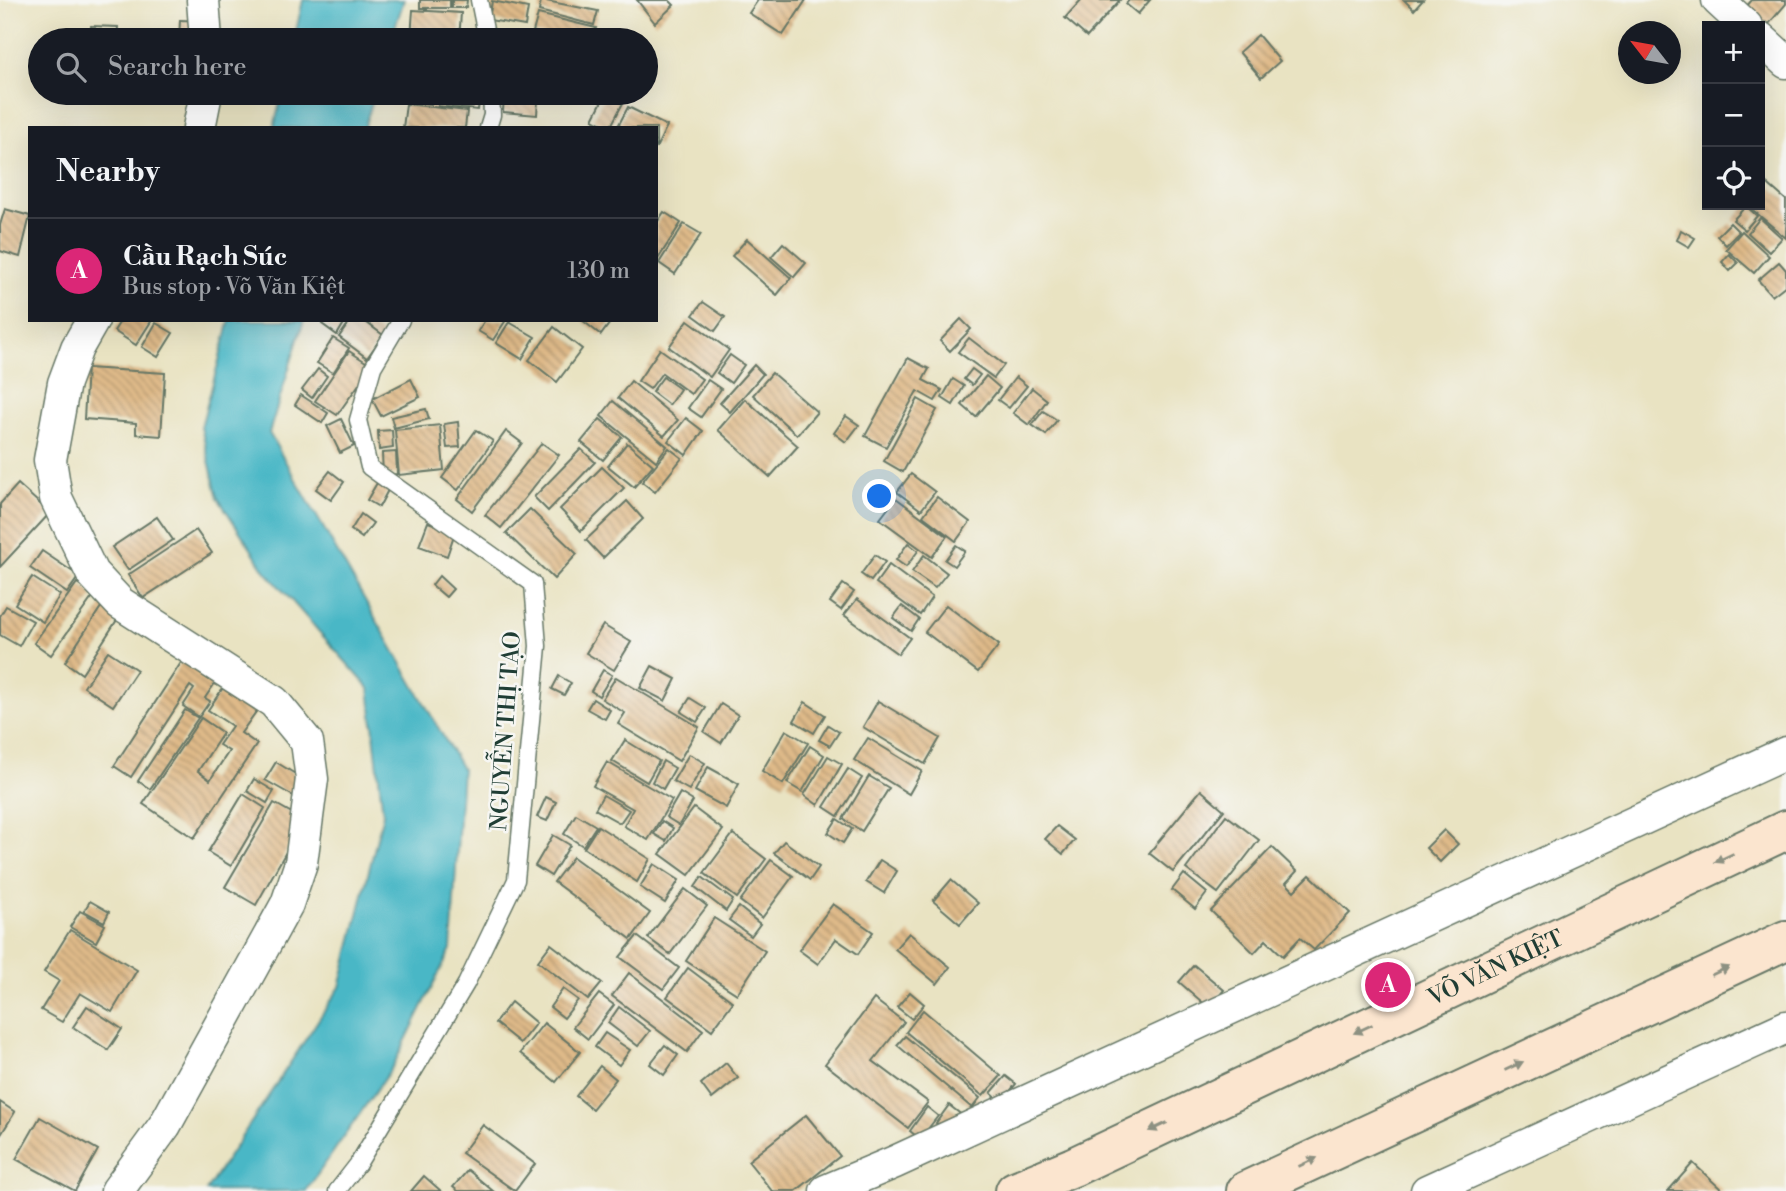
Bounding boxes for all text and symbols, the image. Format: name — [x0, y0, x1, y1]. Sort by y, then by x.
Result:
north arrow — [1618, 21, 1681, 84]
map controls — [1702, 21, 1765, 210]
button: + — [1702, 21, 1765, 84]
search box — [28, 28, 658, 105]
icon: search — [52, 48, 90, 86]
text: Search here — [108, 51, 247, 83]
button: − — [1702, 84, 1765, 147]
button: locate — [1702, 147, 1765, 210]
text: Nearby — [56, 153, 160, 191]
text: Cầu Rạch Súc — [123, 241, 287, 273]
text: A — [71, 257, 87, 285]
text: 130 m — [567, 257, 630, 285]
text: Bus stop · Võ Văn Kiệt — [123, 273, 345, 301]
your location — [862, 479, 896, 513]
street label: NGUYỄN THỊ TẠO — [479, 630, 527, 832]
one-way arrow — [1714, 852, 1734, 864]
street label: VÕ VĂN KIỆT — [1423, 924, 1568, 1013]
pin: A — [1365, 959, 1411, 1011]
one-way arrow — [1710, 965, 1730, 976]
one-way arrow — [1353, 1023, 1373, 1035]
one-way arrow — [1504, 1061, 1524, 1072]
one-way arrow — [1148, 1121, 1168, 1132]
one-way arrow — [1298, 1156, 1318, 1168]

